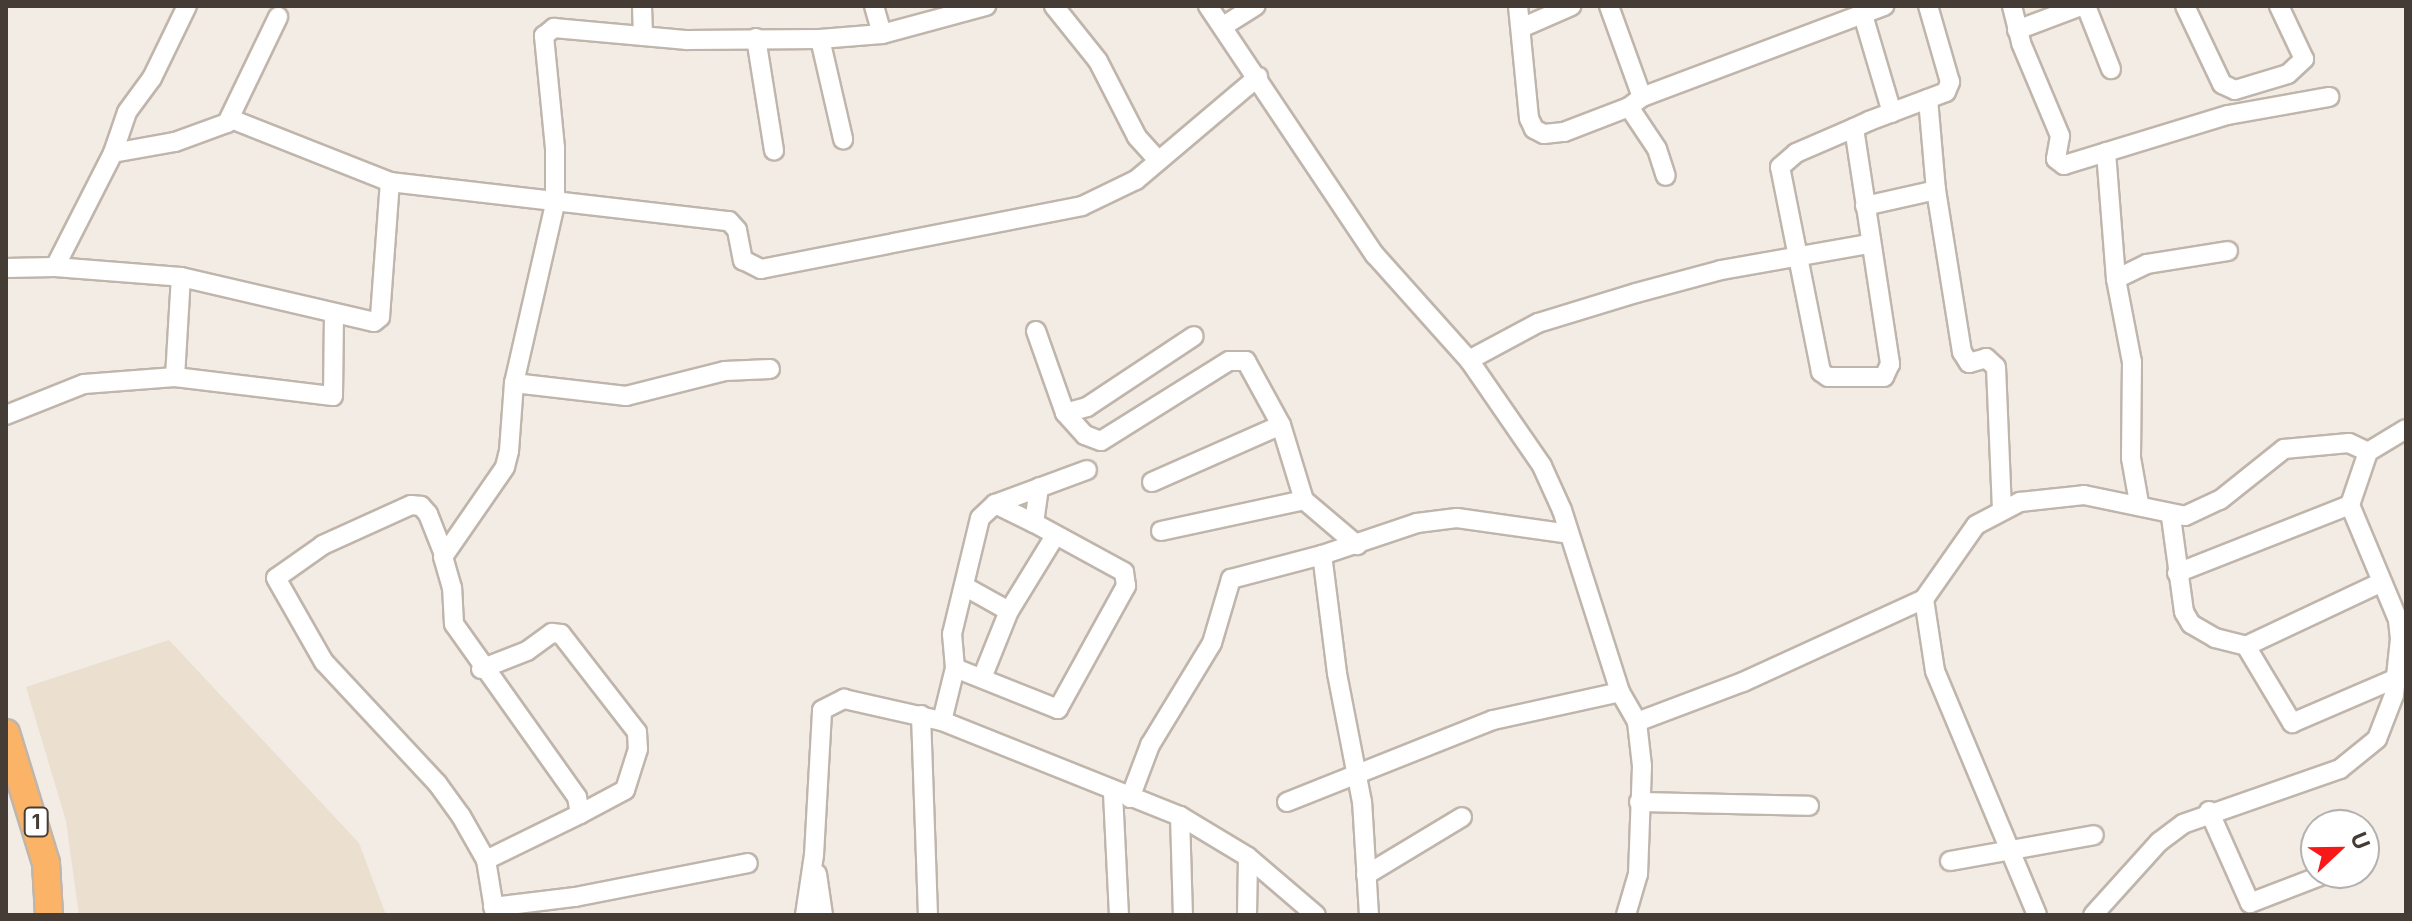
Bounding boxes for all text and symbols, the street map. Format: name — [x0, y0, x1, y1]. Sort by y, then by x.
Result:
road number: 1 — [22, 806, 50, 838]
north arrow — [2300, 809, 2380, 889]
text: U — [2345, 828, 2375, 853]

